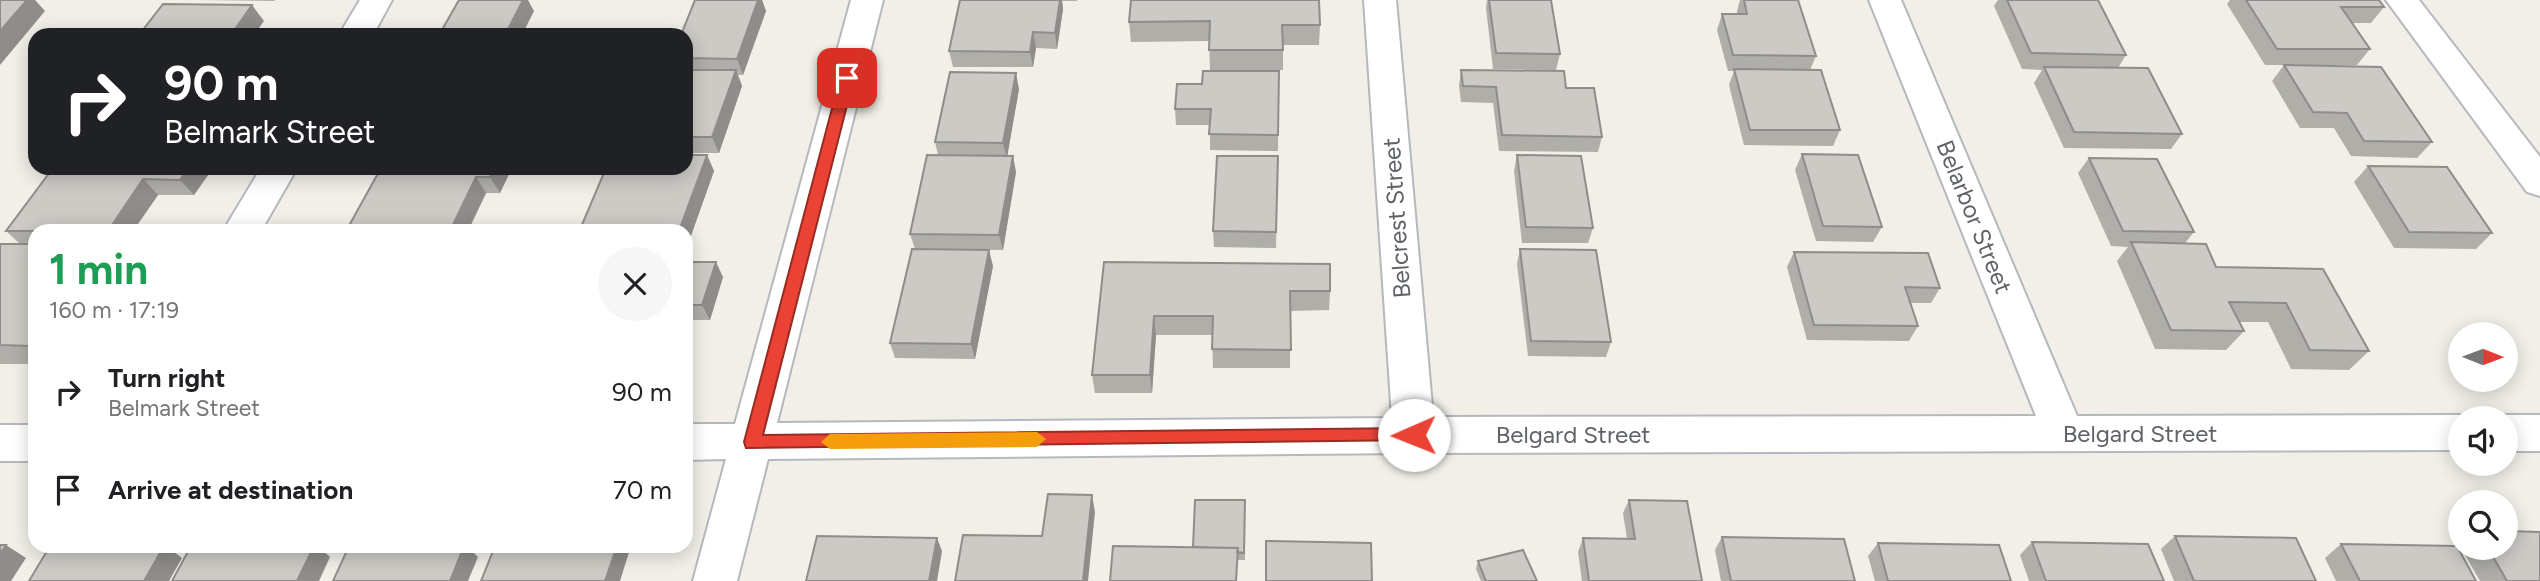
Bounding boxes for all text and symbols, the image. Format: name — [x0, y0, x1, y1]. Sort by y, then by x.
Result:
pin — [817, 48, 877, 108]
text: 90 m — [164, 53, 279, 112]
icon: right — [49, 56, 140, 147]
icon: arrive — [828, 59, 866, 97]
text: Belmark Street — [164, 113, 375, 151]
street label: Belarbor Street — [1931, 136, 2018, 298]
street label: Belcrest Street — [1376, 137, 1417, 299]
text: 1 min — [49, 244, 148, 295]
button: close — [598, 247, 672, 321]
text: 160 m · 17:19 — [49, 296, 179, 324]
north arrow — [2448, 322, 2518, 392]
map controls — [2448, 322, 2518, 560]
text: Turn right — [108, 362, 225, 394]
icon: right — [49, 373, 87, 411]
text: 90 m — [612, 376, 672, 408]
text: Belmark Street — [108, 394, 260, 422]
position arrow — [1377, 398, 1451, 472]
button: sound — [2448, 406, 2518, 476]
street label: Belgard Street — [2063, 419, 2217, 448]
street label: Belgard Street — [1496, 420, 1650, 449]
icon: arrive — [49, 471, 87, 509]
text: Arrive at destination — [108, 474, 353, 506]
text: 70 m — [613, 474, 672, 506]
button: search — [2448, 490, 2518, 560]

